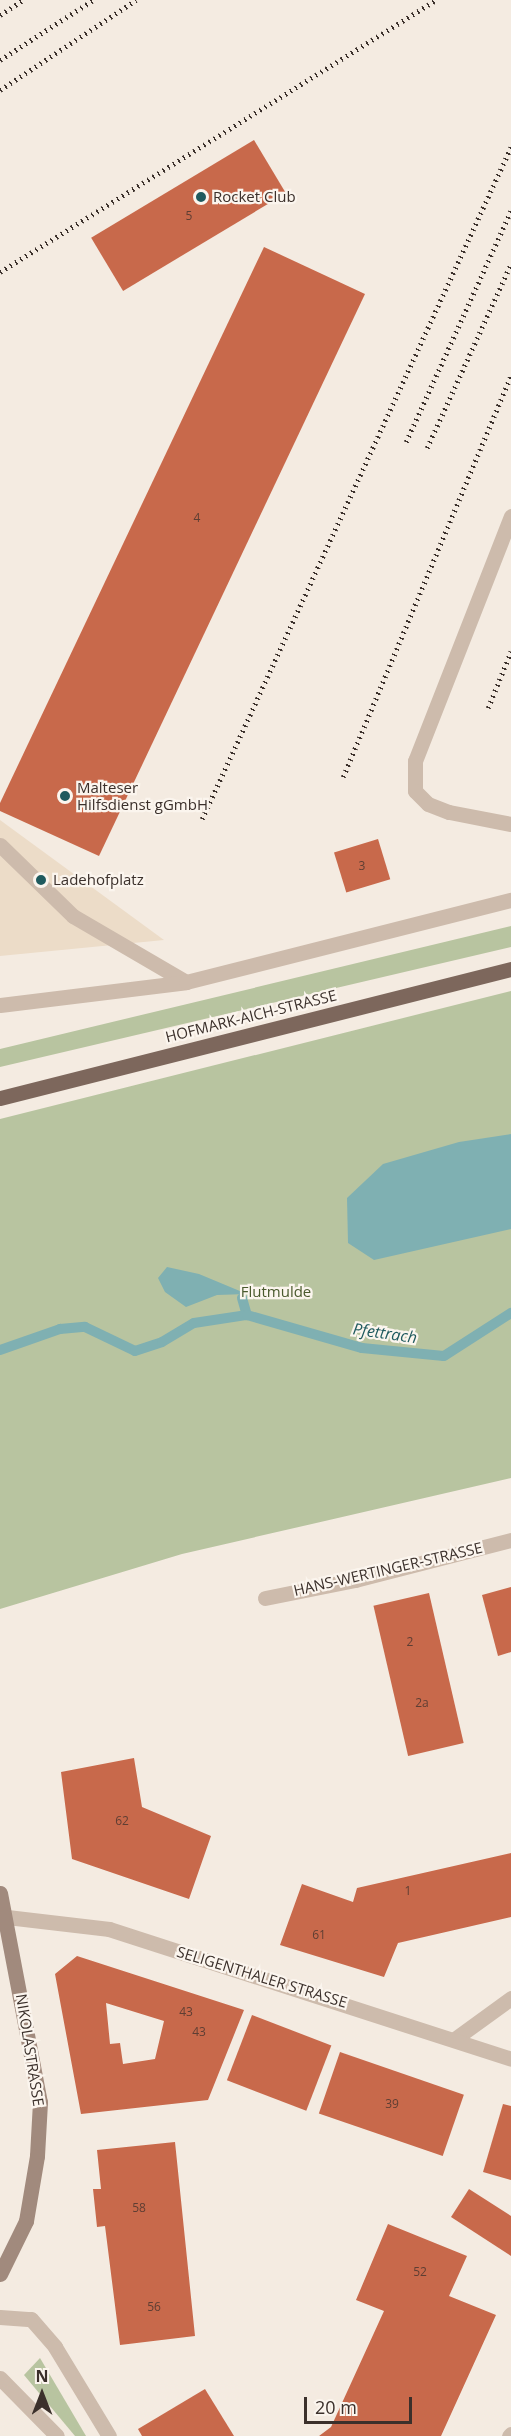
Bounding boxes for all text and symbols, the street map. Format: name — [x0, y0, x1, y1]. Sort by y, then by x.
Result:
place label: Rocket Club — [213, 188, 296, 206]
marker: Rocket Club — [194, 190, 208, 204]
house number: 5 — [186, 209, 192, 223]
house number: 4 — [194, 511, 200, 525]
place label: Malteser Hilfsdienst gGmbH — [77, 778, 208, 813]
marker: Malteser Hilfsdienst gGmbH — [58, 789, 72, 803]
house number: 3 — [359, 859, 365, 873]
place label: Ladehofplatz — [53, 871, 144, 889]
marker: Ladehofplatz — [34, 873, 48, 887]
street label: HOFMARK-AICH-STRASSE — [164, 986, 338, 1046]
park label: Flutmulde — [241, 1283, 311, 1301]
water label: Pfettrach — [352, 1319, 418, 1347]
street label: HANS-WERTINGER-STRASSE — [292, 1538, 484, 1600]
house number: 2 — [407, 1635, 413, 1649]
house number: 2a — [415, 1696, 429, 1710]
house number: 62 — [115, 1814, 129, 1828]
house number: 1 — [405, 1884, 411, 1898]
house number: 61 — [312, 1928, 326, 1942]
street label: SELIGENTHALER STRASSE — [175, 1942, 349, 2012]
street label: NIKOLASTRASSE — [12, 1992, 48, 2108]
house number: 43 — [179, 2005, 193, 2019]
house number: 43 — [192, 2025, 206, 2039]
house number: 39 — [385, 2097, 399, 2111]
house number: 58 — [132, 2201, 146, 2215]
house number: 52 — [413, 2265, 427, 2279]
house number: 56 — [147, 2300, 161, 2314]
north arrow — [12, 2364, 72, 2424]
text: N — [35, 2365, 49, 2387]
scale bar — [307, 2385, 415, 2423]
text: 20 m — [315, 2395, 357, 2419]

